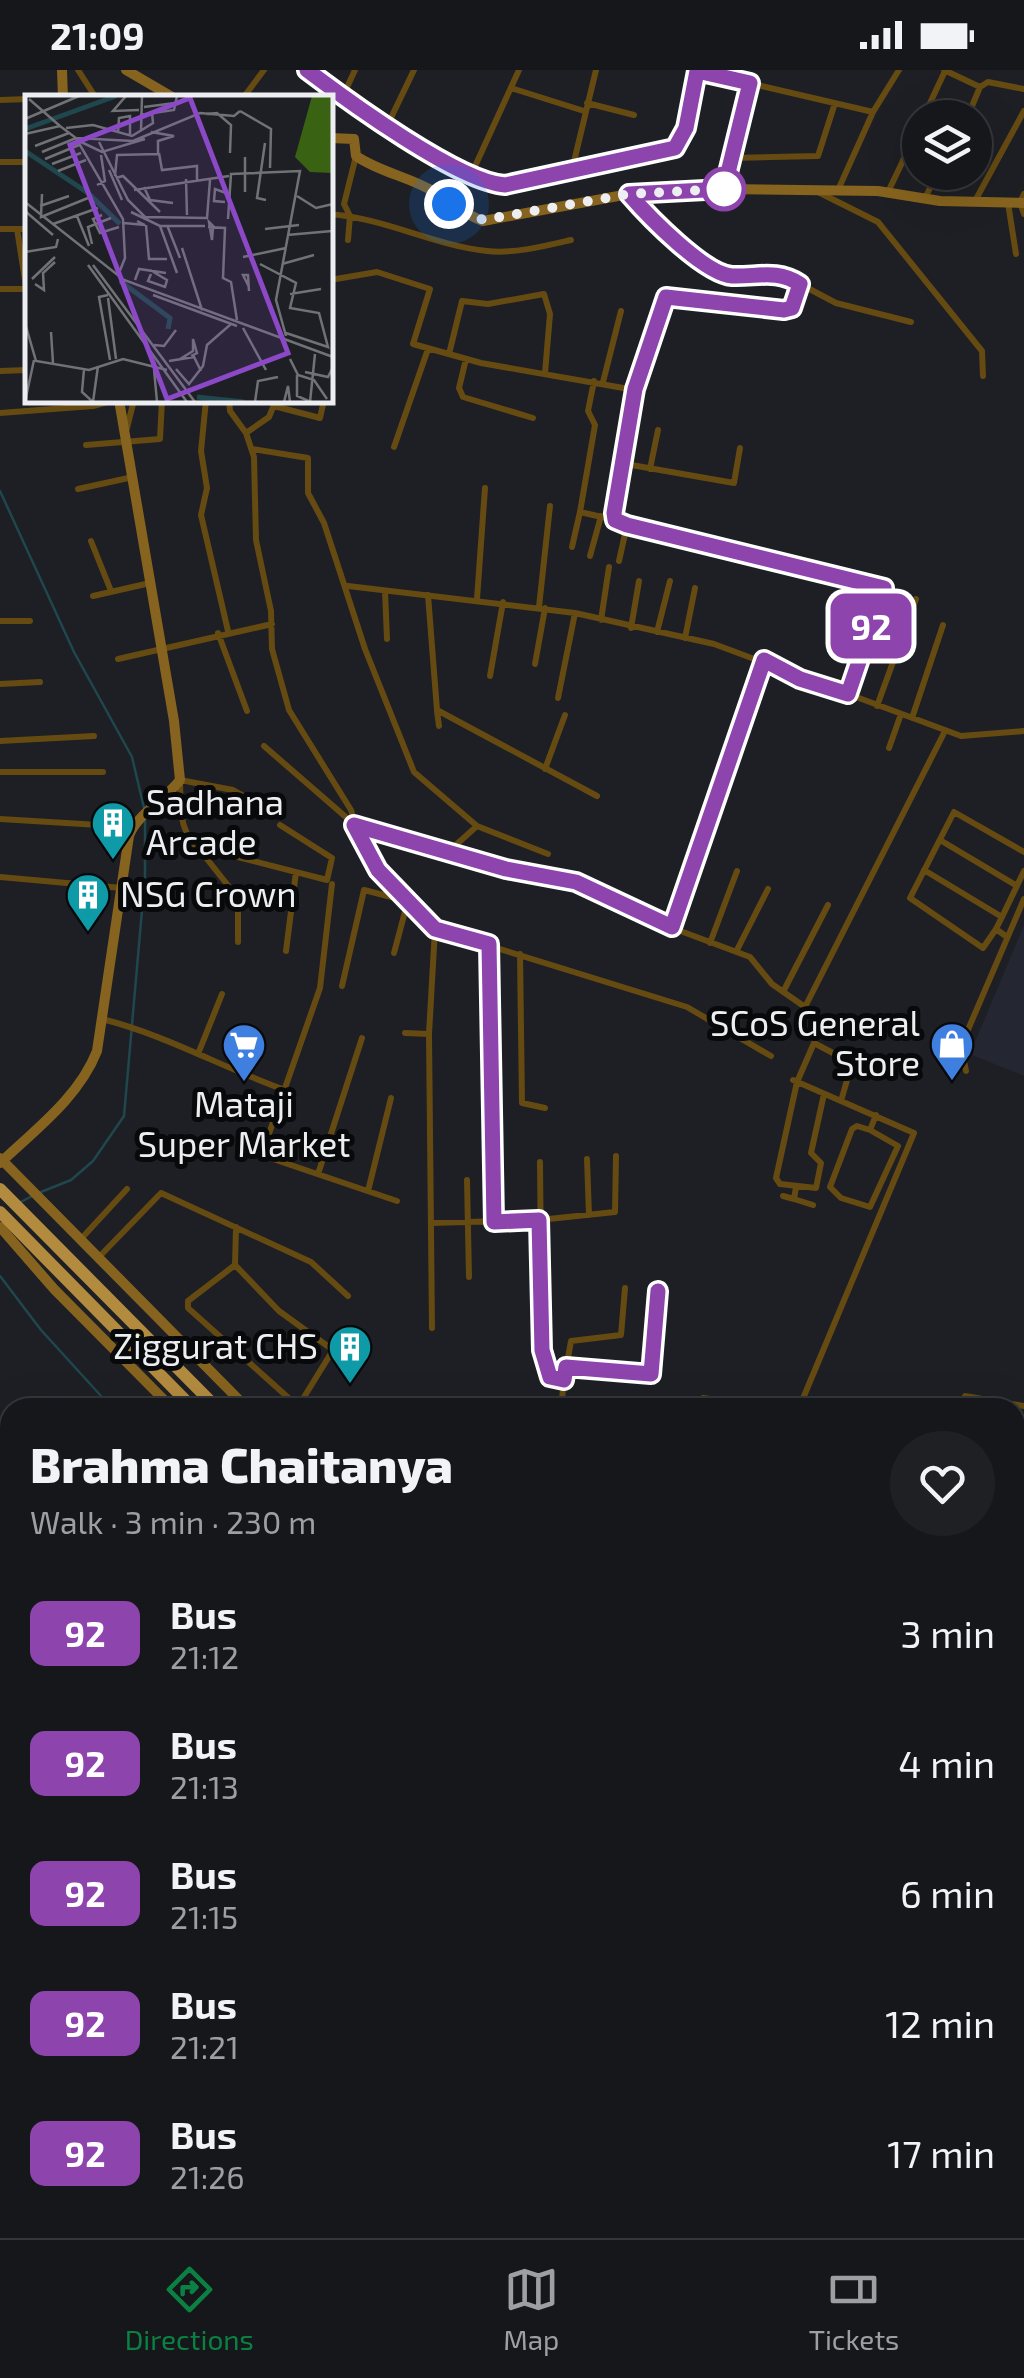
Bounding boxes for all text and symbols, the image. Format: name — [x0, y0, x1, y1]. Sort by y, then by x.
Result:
text: 21:09 — [50, 12, 145, 58]
inset map — [25, 95, 332, 402]
map controls — [902, 100, 992, 190]
button: layers — [902, 100, 992, 190]
unlabelled marker — [703, 168, 745, 210]
your location — [424, 179, 474, 229]
line badge: 92 — [826, 594, 916, 658]
text: 92 — [851, 605, 892, 647]
place label: Sadhana Arcade — [146, 780, 284, 862]
building icon: Sadhana Arcade — [90, 800, 136, 861]
building icon: NSG Crown — [65, 872, 111, 933]
place label: NSG Crown — [120, 872, 297, 914]
place label: SCoS General Store — [710, 1001, 921, 1083]
shop icon: SCoS General Store — [929, 1021, 975, 1082]
supermarket icon: Mataji Super Market — [221, 1022, 267, 1083]
place label: Mataji Super Market — [137, 1082, 351, 1164]
place label: Ziggurat CHS — [113, 1324, 318, 1366]
building icon: Ziggurat CHS — [327, 1324, 373, 1385]
button: heart — [890, 1431, 995, 1536]
text: Brahma Chaitanya — [30, 1435, 453, 1493]
text: Walk · 3 min · 230 m — [30, 1502, 316, 1540]
text: Bus — [170, 1591, 237, 1637]
text: 3 min — [901, 1610, 995, 1656]
text: 92 — [65, 1612, 106, 1654]
text: 21:12 — [170, 1637, 239, 1675]
text: Bus — [170, 1721, 237, 1767]
text: 4 min — [898, 1740, 995, 1786]
text: 92 — [65, 1742, 106, 1784]
text: 21:13 — [170, 1767, 239, 1805]
text: Bus — [170, 1851, 237, 1897]
text: 6 min — [900, 1870, 995, 1916]
text: 92 — [65, 1872, 106, 1914]
text: 21:15 — [170, 1897, 238, 1935]
text: Bus — [170, 1981, 237, 2027]
text: 12 min — [885, 2000, 995, 2046]
text: 92 — [65, 2002, 106, 2044]
text: 21:21 — [170, 2027, 239, 2065]
text: Bus — [170, 2111, 237, 2157]
text: 17 min — [887, 2130, 995, 2176]
text: 92 — [65, 2132, 106, 2174]
text: 21:26 — [170, 2157, 245, 2195]
tab: Directions — [125, 2262, 254, 2356]
tab: Map — [503, 2262, 559, 2356]
tab: Tickets — [809, 2262, 899, 2356]

